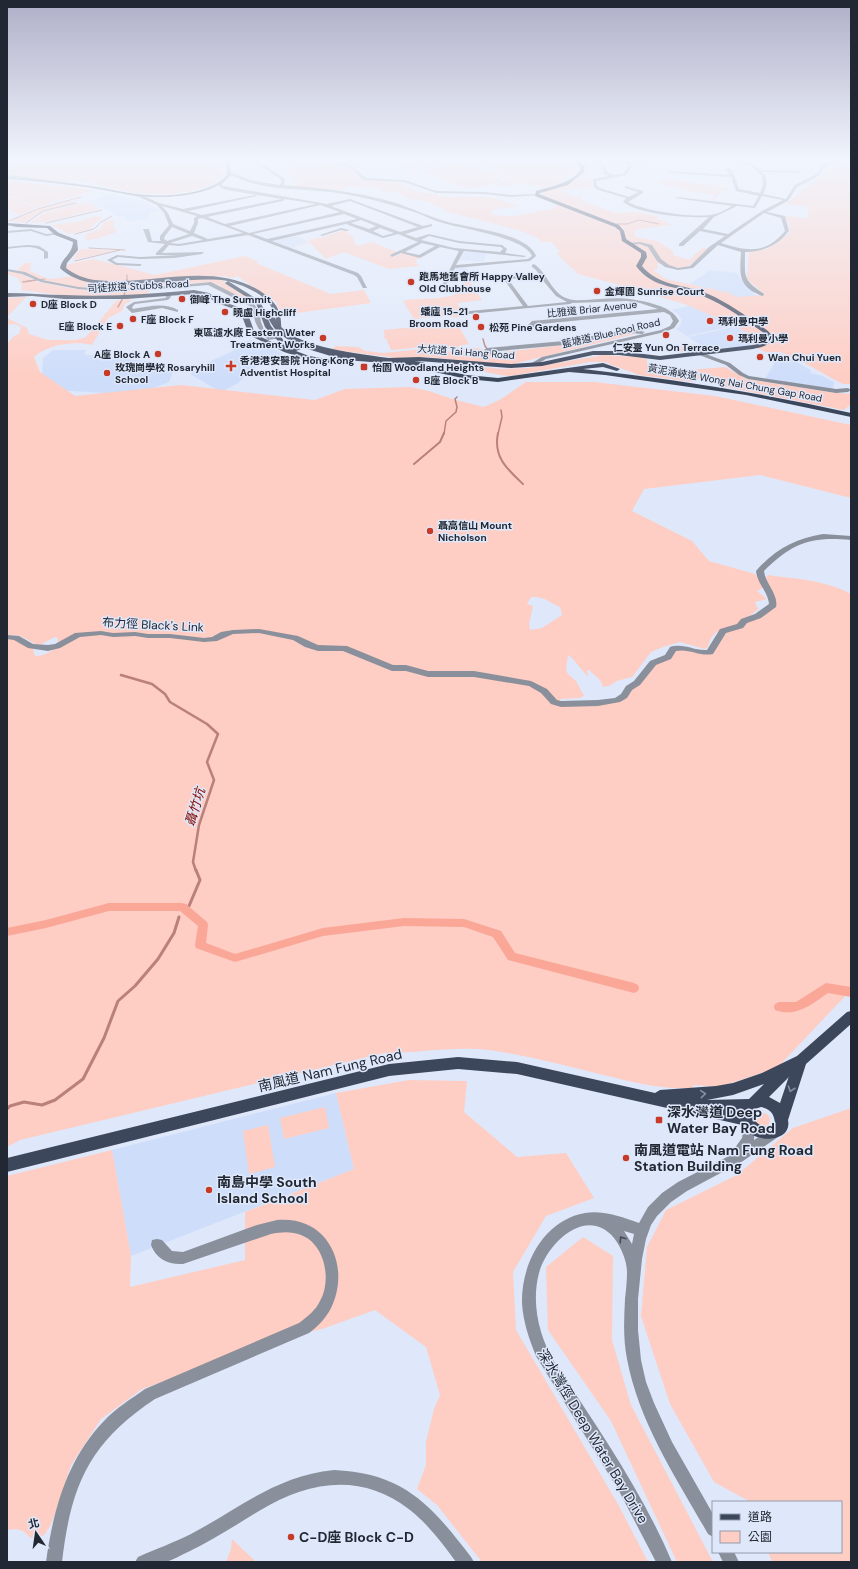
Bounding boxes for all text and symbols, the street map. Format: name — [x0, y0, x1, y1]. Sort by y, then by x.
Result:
place label: 跑馬地舊會所 Happy Valley Old Clubhouse — [419, 270, 545, 295]
street label: 司徒拔道 Stubbs Road — [87, 277, 189, 295]
marker: 跑馬地舊會所 Happy Valley Old Clubhouse — [406, 277, 416, 287]
place label: 金輝園 Sunrise Court — [604, 285, 704, 298]
marker: 金輝園 Sunrise Court — [592, 286, 602, 296]
place label: 御峰 The Summit — [189, 293, 271, 306]
marker: 御峰 The Summit — [177, 294, 187, 304]
place label: D座 Block D — [41, 298, 97, 311]
street label: 比雅道 Briar Avenue — [546, 298, 638, 320]
marker: D座 Block D — [28, 299, 38, 309]
place label: 蟠廬 15-21 Broom Road — [409, 305, 468, 330]
place label: 曉盧 Highcliff — [233, 306, 297, 319]
marker: 曉盧 Highcliff — [220, 307, 230, 317]
marker: 蟠廬 15-21 Broom Road — [471, 312, 481, 322]
place label: F座 Block F — [141, 313, 194, 326]
marker: F座 Block F — [128, 314, 138, 324]
street label: 藍塘道 Blue Pool Road — [561, 315, 661, 351]
place label: 瑪利曼中學 — [718, 315, 768, 328]
marker: 瑪利曼中學 — [705, 316, 715, 326]
place label: E座 Block E — [59, 320, 112, 333]
marker: E座 Block E — [115, 321, 125, 331]
place label: 松苑 Pine Gardens — [489, 321, 576, 334]
marker: 松苑 Pine Gardens — [476, 322, 486, 332]
place label: 東區濾水廠 Eastern Water Treatment Works — [193, 326, 315, 351]
marker: 仁安臺 Yun On Terrace — [661, 330, 671, 340]
place label: 瑪利曼小學 — [738, 332, 788, 345]
marker: 東區濾水廠 Eastern Water Treatment Works — [318, 333, 328, 343]
marker: 瑪利曼小學 — [725, 333, 735, 343]
place label: 仁安臺 Yun On Terrace — [613, 341, 719, 354]
street label: 大坑道 Tai Hang Road — [417, 342, 515, 362]
place label: A座 Block A — [94, 348, 150, 361]
marker: A座 Block A — [153, 349, 163, 359]
place label: Wan Chui Yuen — [768, 351, 841, 364]
marker: Wan Chui Yuen — [755, 352, 765, 362]
place label: 香港港安醫院 Hong Kong Adventist Hospital — [239, 354, 354, 379]
marker: 香港港安醫院 Hong Kong Adventist Hospital — [225, 360, 237, 372]
place label: 玫瑰崗學校 Rosaryhill School — [115, 361, 215, 386]
place label: 怡園 Woodland Heights — [372, 361, 484, 374]
street label: 黃泥涌峽道 Wong Nai Chung Gap Road — [647, 361, 823, 405]
marker: 怡園 Woodland Heights — [359, 362, 369, 372]
marker: 玫瑰崗學校 Rosaryhill School — [102, 368, 112, 378]
place label: B座 Block B — [424, 374, 478, 387]
marker: B座 Block B — [411, 375, 421, 385]
place label: 聶高信山 Mount Nicholson — [438, 519, 512, 544]
marker: 聶高信山 Mount Nicholson — [425, 526, 435, 536]
street label: 布力徑 Black's Link — [102, 614, 204, 636]
water label: 聶竹坑 — [181, 784, 209, 828]
street label: 南風道 Nam Fung Road — [256, 1045, 404, 1095]
one-way arrow — [787, 1085, 795, 1092]
one-way arrow — [700, 1090, 706, 1099]
place label: 深水灣道 Deep Water Bay Road — [667, 1103, 775, 1137]
marker: 深水灣道 Deep Water Bay Road — [654, 1115, 664, 1125]
place label: 南風道電站 Nam Fung Road Station Building — [634, 1141, 813, 1175]
marker: 南風道電站 Nam Fung Road Station Building — [621, 1153, 631, 1163]
place label: 南島中學 South Island School — [217, 1173, 317, 1207]
marker: 南島中學 South Island School — [204, 1185, 214, 1195]
one-way arrow — [620, 1236, 627, 1243]
street label: 深水灣徑 Deep Water Bay Drive — [534, 1345, 652, 1527]
legend — [712, 1501, 842, 1553]
text: 道路 — [748, 1509, 772, 1525]
north arrow — [16, 1513, 56, 1553]
text: 北 — [27, 1515, 41, 1531]
place label: C-D座 Block C-D — [299, 1528, 414, 1546]
text: 公園 — [748, 1529, 772, 1545]
marker: C-D座 Block C-D — [286, 1532, 296, 1542]

